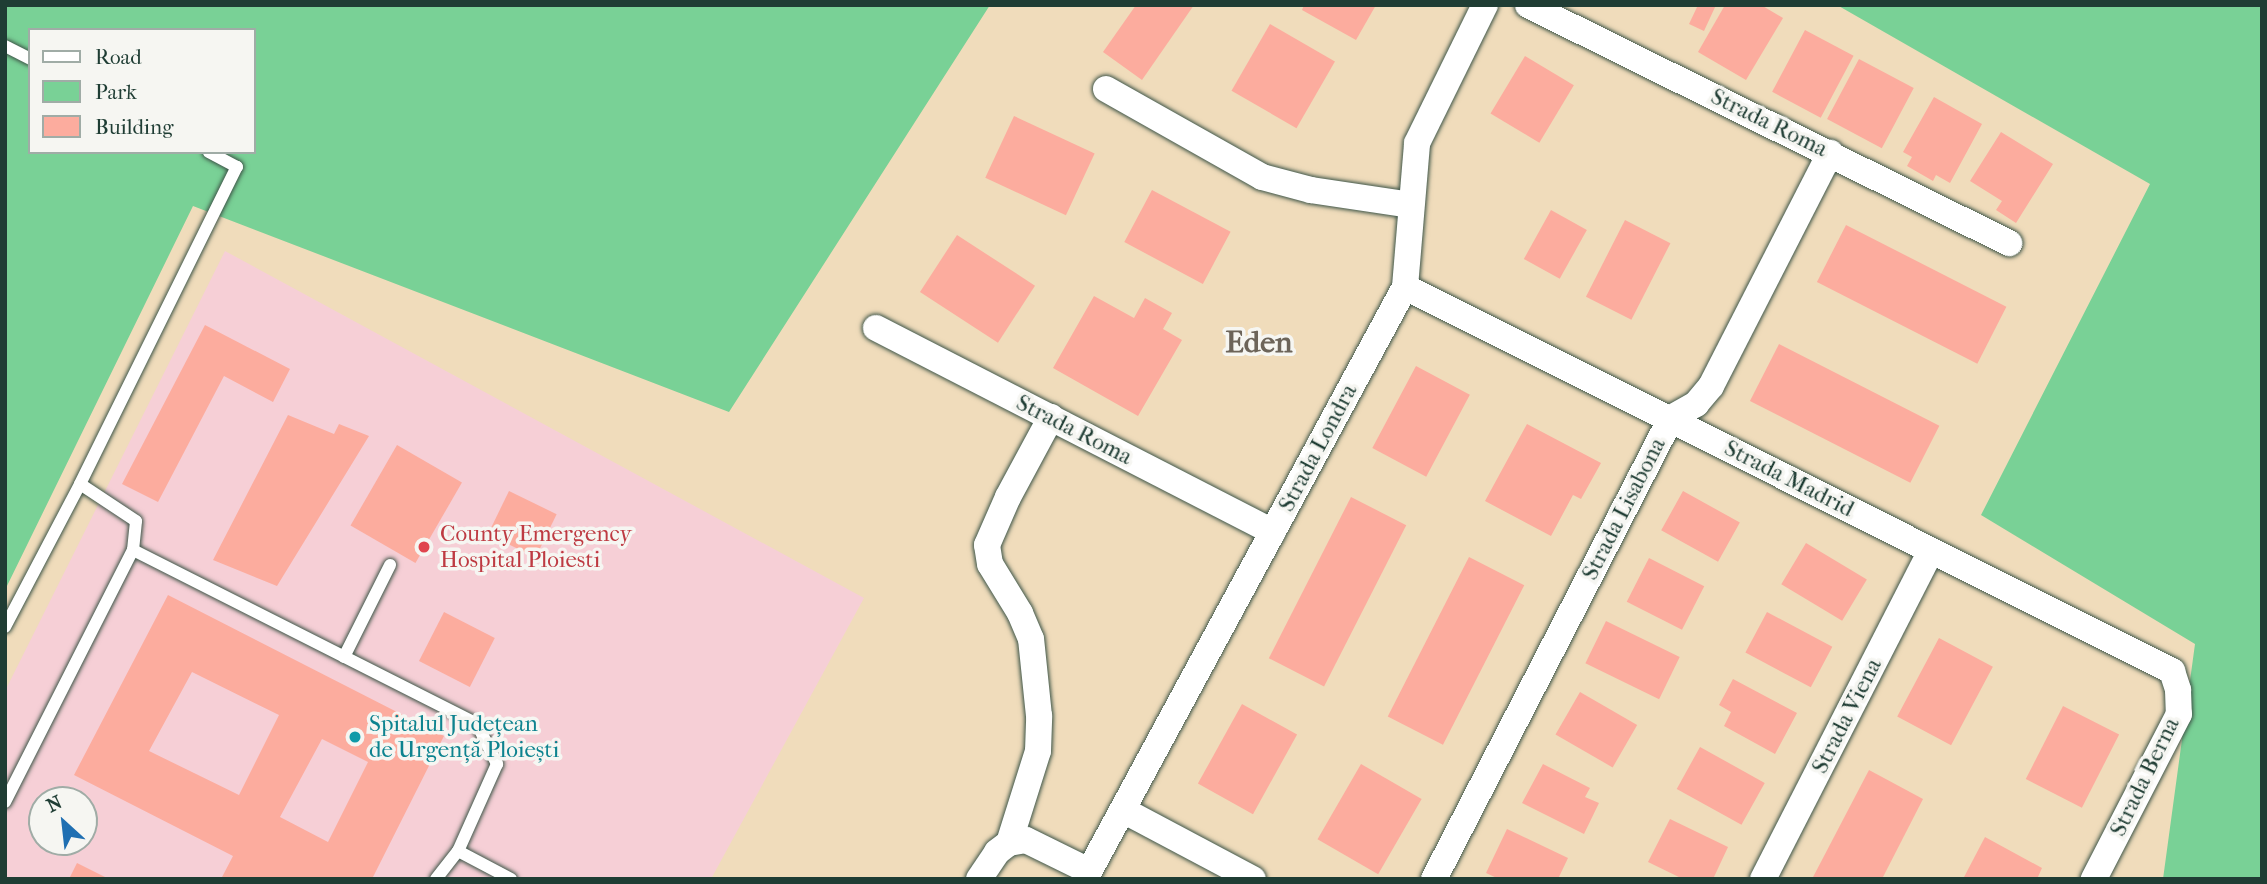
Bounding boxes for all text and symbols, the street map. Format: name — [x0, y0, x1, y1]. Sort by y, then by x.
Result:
legend — [28, 28, 256, 154]
text: Road — [95, 45, 142, 69]
text: Park — [95, 80, 137, 104]
street label: Strada Roma — [1706, 83, 1832, 163]
text: Building — [95, 115, 173, 139]
district label: Eden — [1226, 325, 1292, 361]
street label: Strada Londra — [1273, 380, 1363, 516]
street label: Strada Roma — [1011, 389, 1137, 471]
street label: Strada Lisabona — [1576, 433, 1672, 585]
street label: Strada Madrid — [1720, 435, 1858, 523]
place label: County Emergency Hospital Ploiesti — [440, 520, 632, 574]
marker: County Emergency Hospital Ploiesti — [414, 537, 434, 557]
street label: Strada Viena — [1806, 654, 1888, 778]
place label: Spitalul Județean de Urgență Ploiești — [369, 710, 559, 764]
street label: Strada Berna — [2104, 713, 2186, 841]
marker: Spitalul Județean de Urgență Ploiești — [347, 729, 363, 745]
north arrow — [28, 786, 98, 856]
text: N — [43, 791, 66, 817]

